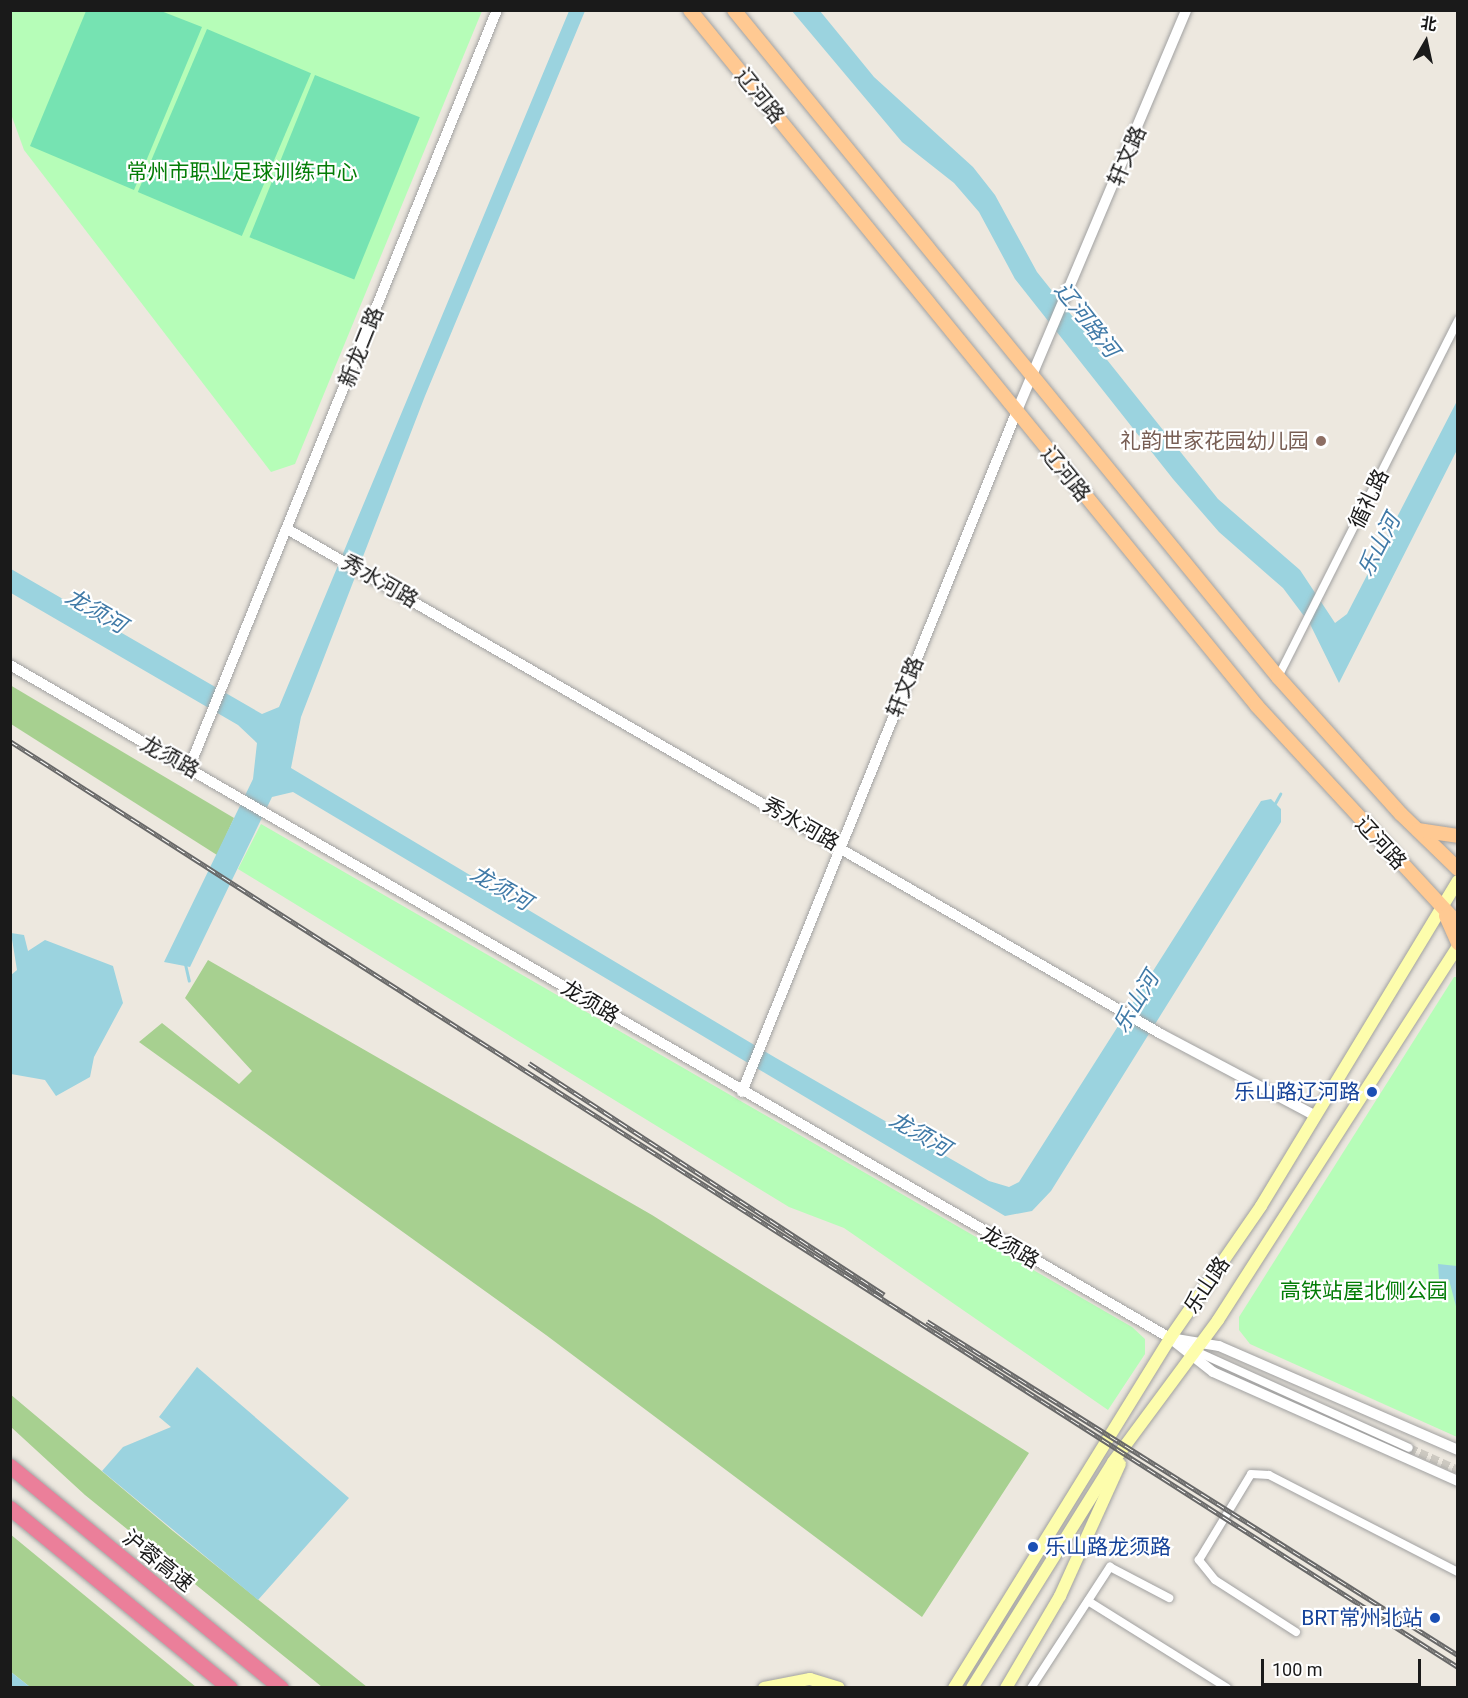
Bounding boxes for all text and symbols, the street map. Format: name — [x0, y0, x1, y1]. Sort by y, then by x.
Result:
north arrow — [1396, 12, 1456, 72]
text: 北 — [1419, 13, 1438, 34]
street label: 辽河路 — [730, 64, 790, 128]
street label: 轩文路 — [1103, 122, 1151, 190]
park label: 常州市职业足球训练中心 — [127, 159, 357, 185]
water label: 辽河路河 — [1050, 277, 1124, 363]
street label: 新龙二路 — [334, 303, 388, 391]
place label: 礼韵世家花园幼儿园 — [1120, 428, 1309, 454]
marker: 礼韵世家花园幼儿园 — [1314, 434, 1328, 448]
street label: 辽河路 — [1036, 442, 1096, 506]
street label: 循礼路 — [1344, 465, 1394, 533]
water label: 乐山河 — [1352, 510, 1406, 580]
street label: 秀水河路 — [337, 549, 423, 613]
water label: 龙须河 — [61, 583, 131, 639]
street label: 轩文路 — [882, 653, 928, 721]
street label: 龙须路 — [136, 731, 204, 783]
street label: 秀水河路 — [758, 792, 844, 856]
street label: 辽河路 — [1350, 811, 1412, 875]
water label: 龙须河 — [466, 860, 536, 916]
water label: 乐山河 — [1108, 967, 1164, 1037]
street label: 龙须路 — [557, 975, 623, 1029]
place label: 乐山路辽河路 — [1234, 1079, 1360, 1105]
marker: 乐山路辽河路 — [1365, 1085, 1379, 1099]
water label: 龙须河 — [885, 1106, 955, 1162]
street label: 龙须路 — [976, 1220, 1044, 1274]
street label: 乐山路 — [1179, 1252, 1235, 1318]
park label: 高铁站屋北侧公园 — [1280, 1278, 1448, 1304]
street label: 沪蓉高速 — [117, 1525, 199, 1597]
place label: 乐山路龙须路 — [1045, 1534, 1171, 1560]
marker: 乐山路龙须路 — [1026, 1540, 1040, 1554]
place label: BRT常州北站 — [1301, 1605, 1423, 1631]
marker: BRT常州北站 — [1428, 1611, 1442, 1625]
scale bar — [1264, 1647, 1424, 1685]
text: 100 m — [1272, 1659, 1323, 1680]

